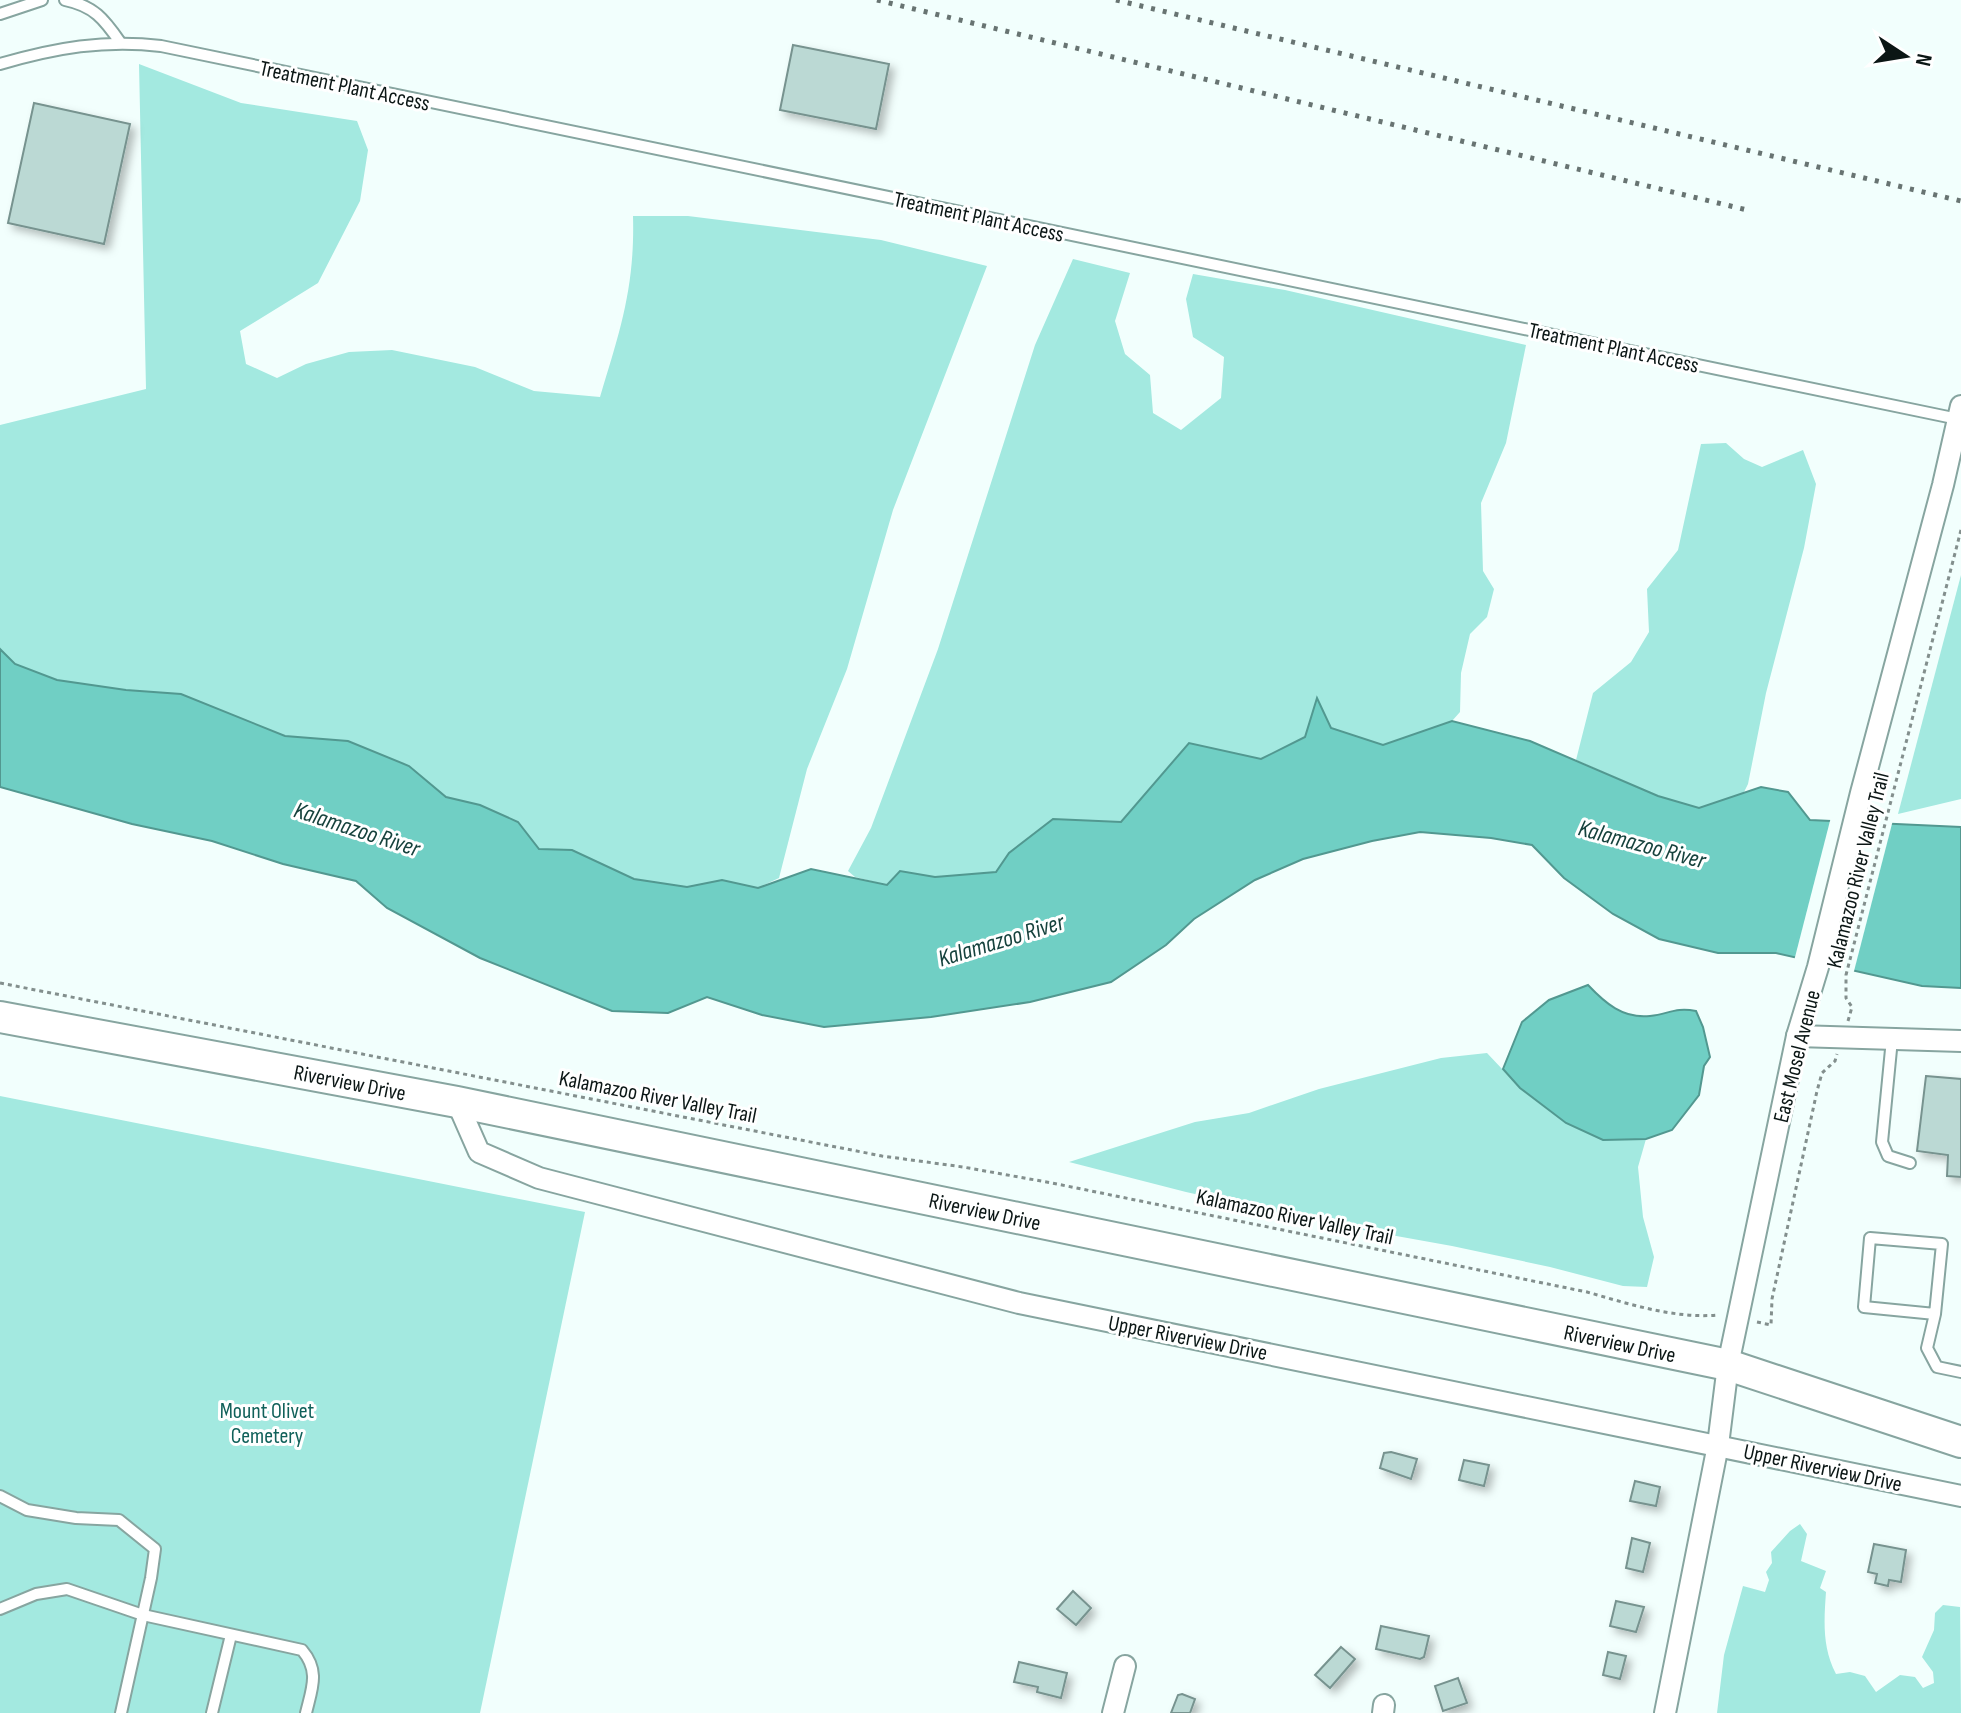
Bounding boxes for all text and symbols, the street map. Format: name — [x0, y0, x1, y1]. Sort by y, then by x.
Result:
north arrow — [1865, 16, 1945, 96]
text: N — [1909, 51, 1938, 68]
street label: Treatment Plant Access — [257, 55, 432, 118]
street label: Treatment Plant Access — [891, 186, 1066, 249]
street label: Treatment Plant Access — [1526, 317, 1701, 380]
street label: Kalamazoo River Valley Trail — [1821, 770, 1896, 971]
water label: Kalamazoo River — [290, 796, 425, 864]
water label: Kalamazoo River — [1575, 814, 1710, 876]
water label: Kalamazoo River — [935, 907, 1069, 973]
street label: East Mosel Avenue — [1768, 987, 1827, 1125]
street label: Riverview Drive — [291, 1059, 408, 1108]
street label: Kalamazoo River Valley Trail — [557, 1065, 759, 1130]
street label: Kalamazoo River Valley Trail — [1194, 1183, 1396, 1252]
street label: Riverview Drive — [926, 1187, 1043, 1237]
street label: Upper Riverview Drive — [1106, 1310, 1269, 1367]
street label: Riverview Drive — [1561, 1319, 1678, 1369]
park label: Mount Olivet Cemetery — [220, 1398, 315, 1450]
street label: Upper Riverview Drive — [1741, 1438, 1904, 1498]

